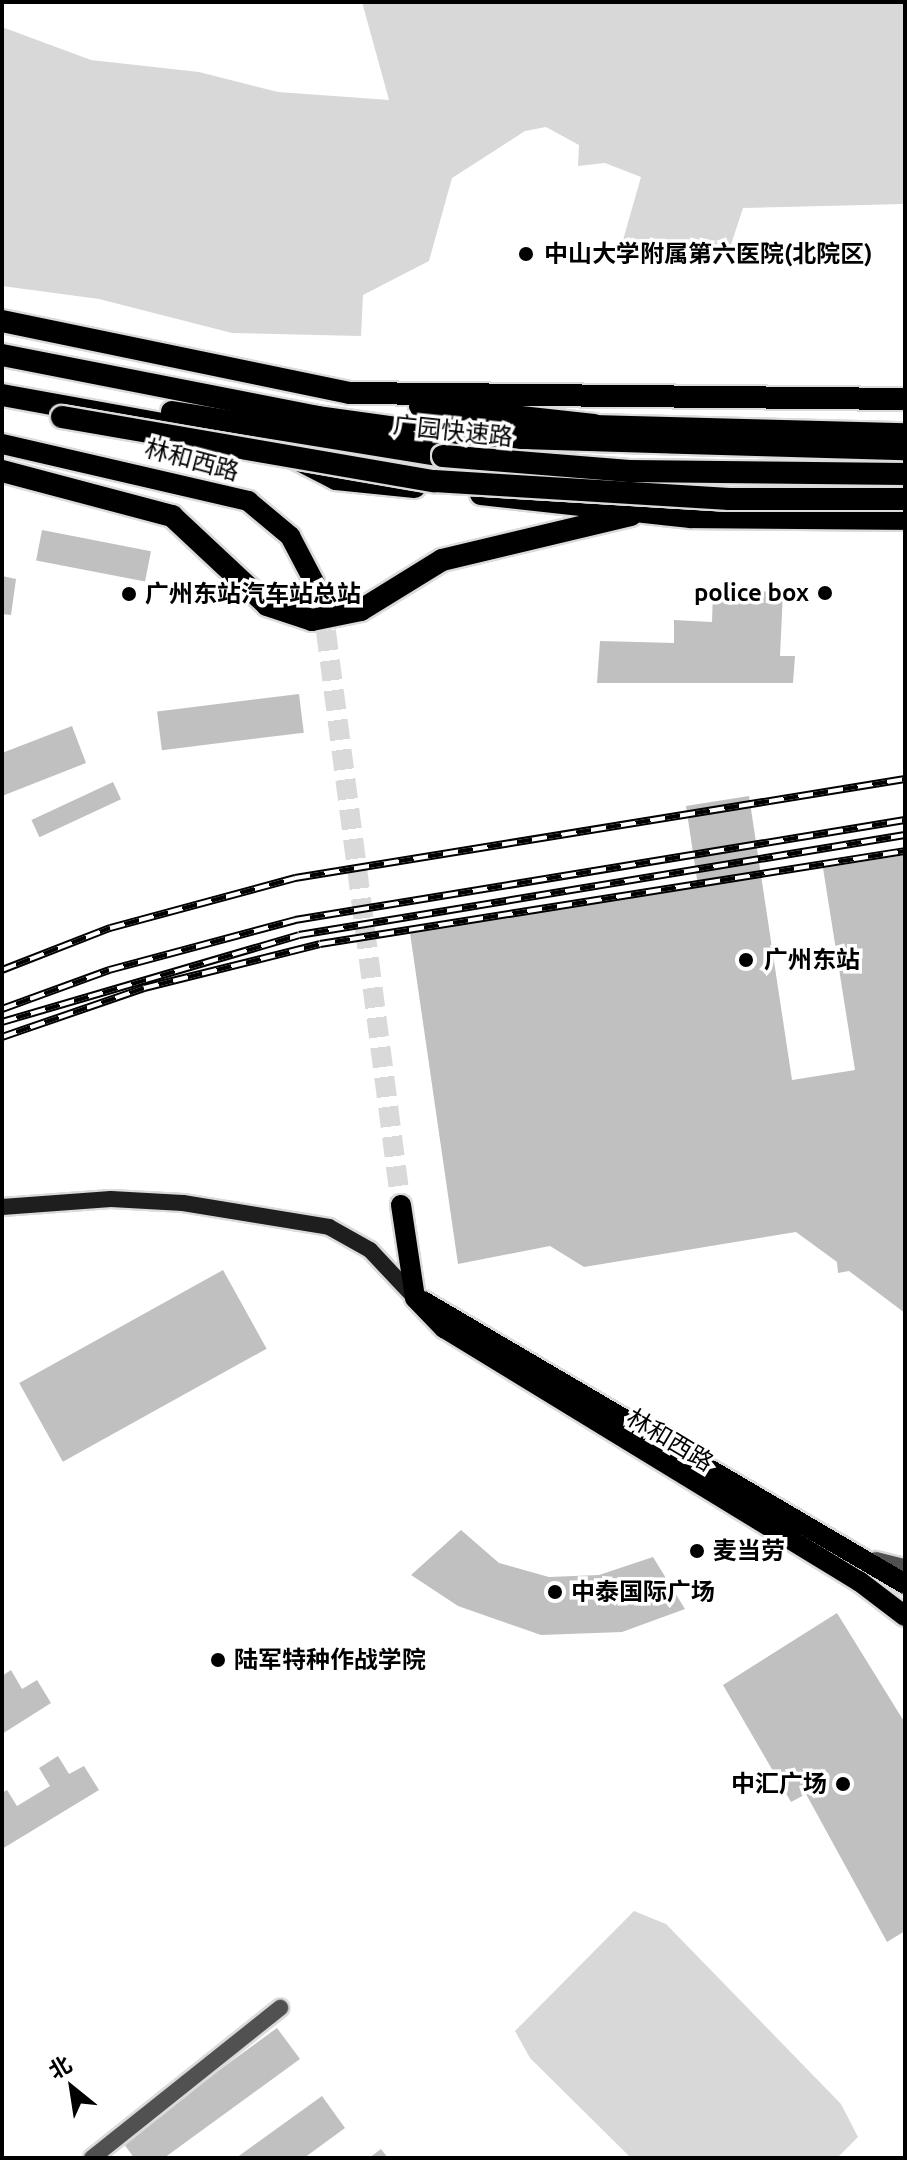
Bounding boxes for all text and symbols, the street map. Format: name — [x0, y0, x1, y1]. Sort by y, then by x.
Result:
place label: 中山大学附属第六医院(北院区) — [544, 240, 873, 268]
marker: 中山大学附属第六医院(北院区) — [515, 243, 537, 265]
street label: 广园快速路 — [392, 410, 514, 452]
street label: 林和西路 — [142, 434, 242, 486]
place label: police box — [694, 579, 809, 607]
place label: 广州东站汽车站总站 — [145, 580, 361, 608]
marker: police box — [816, 584, 834, 602]
marker: 广州东站汽车站总站 — [120, 585, 138, 603]
place label: 广州东站 — [764, 946, 860, 974]
marker: 广州东站 — [735, 949, 757, 971]
street label: 林和西路 — [621, 1403, 719, 1477]
place label: 麦当劳 — [713, 1537, 785, 1565]
marker: 麦当劳 — [688, 1542, 706, 1560]
place label: 中泰国际广场 — [571, 1578, 715, 1606]
marker: 中泰国际广场 — [546, 1583, 564, 1601]
place label: 陆军特种作战学院 — [234, 1646, 426, 1674]
marker: 陆军特种作战学院 — [209, 1651, 227, 1669]
place label: 中汇广场 — [731, 1770, 827, 1798]
marker: 中汇广场 — [834, 1775, 852, 1793]
north arrow — [32, 2048, 112, 2128]
text: 北 — [44, 2050, 76, 2083]

